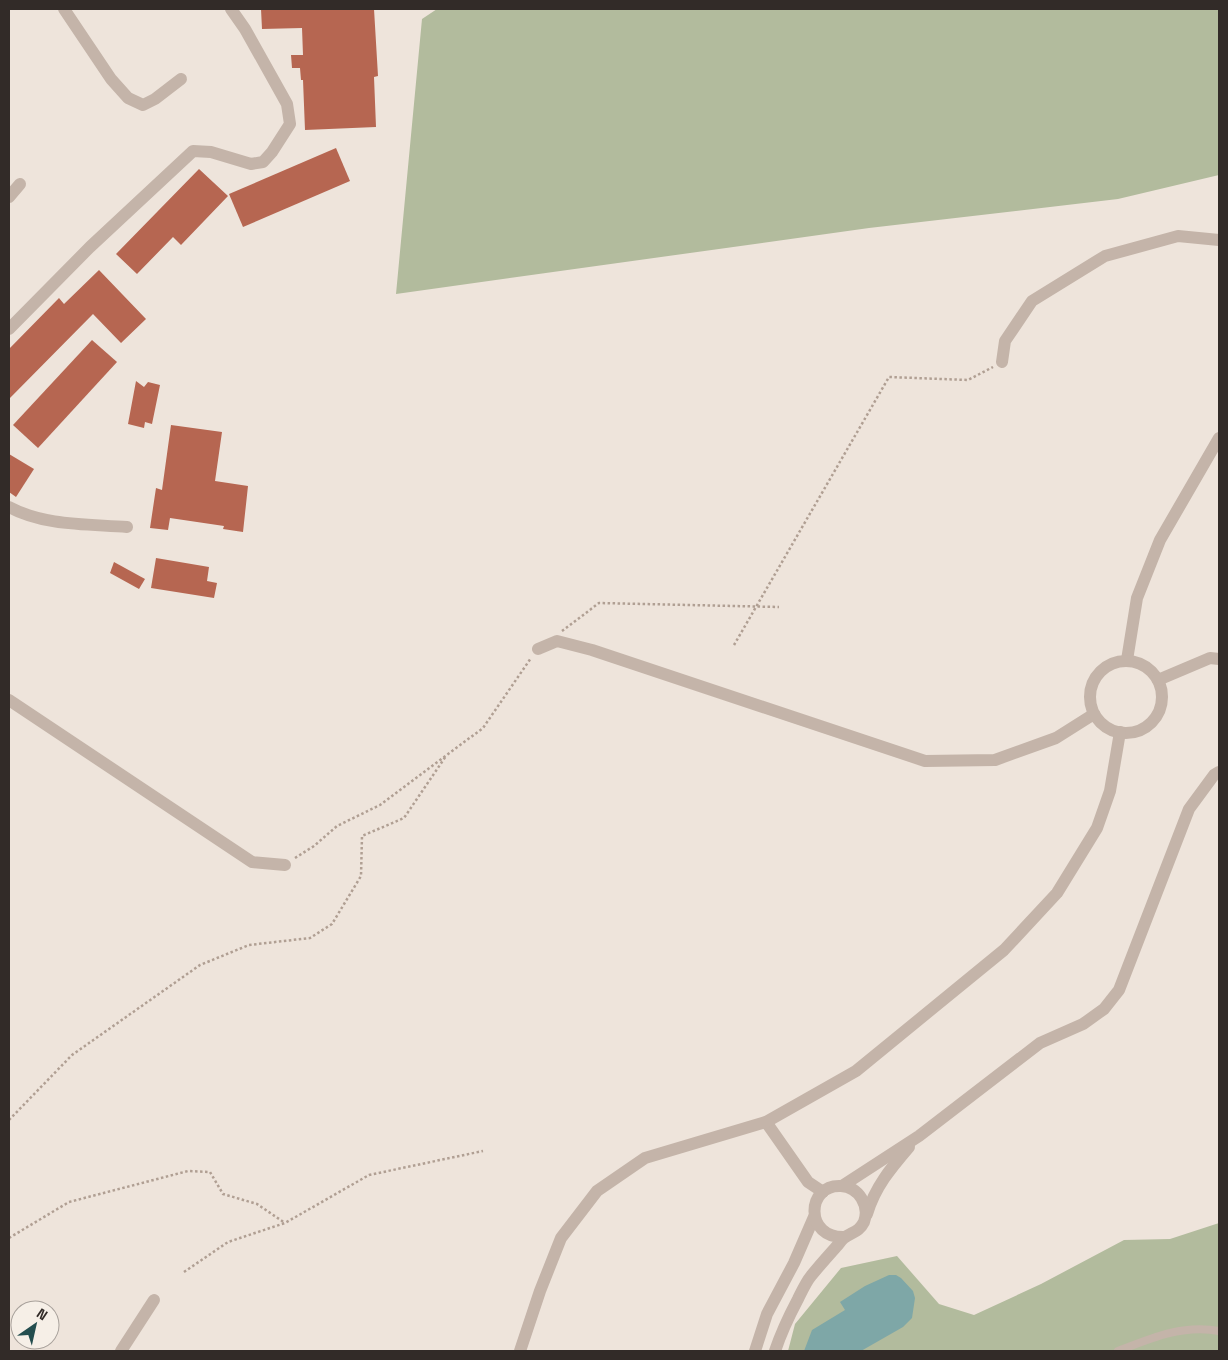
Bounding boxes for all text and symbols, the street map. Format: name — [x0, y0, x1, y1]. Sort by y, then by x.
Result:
north arrow — [10, 1300, 60, 1350]
text: N — [33, 1304, 51, 1324]

